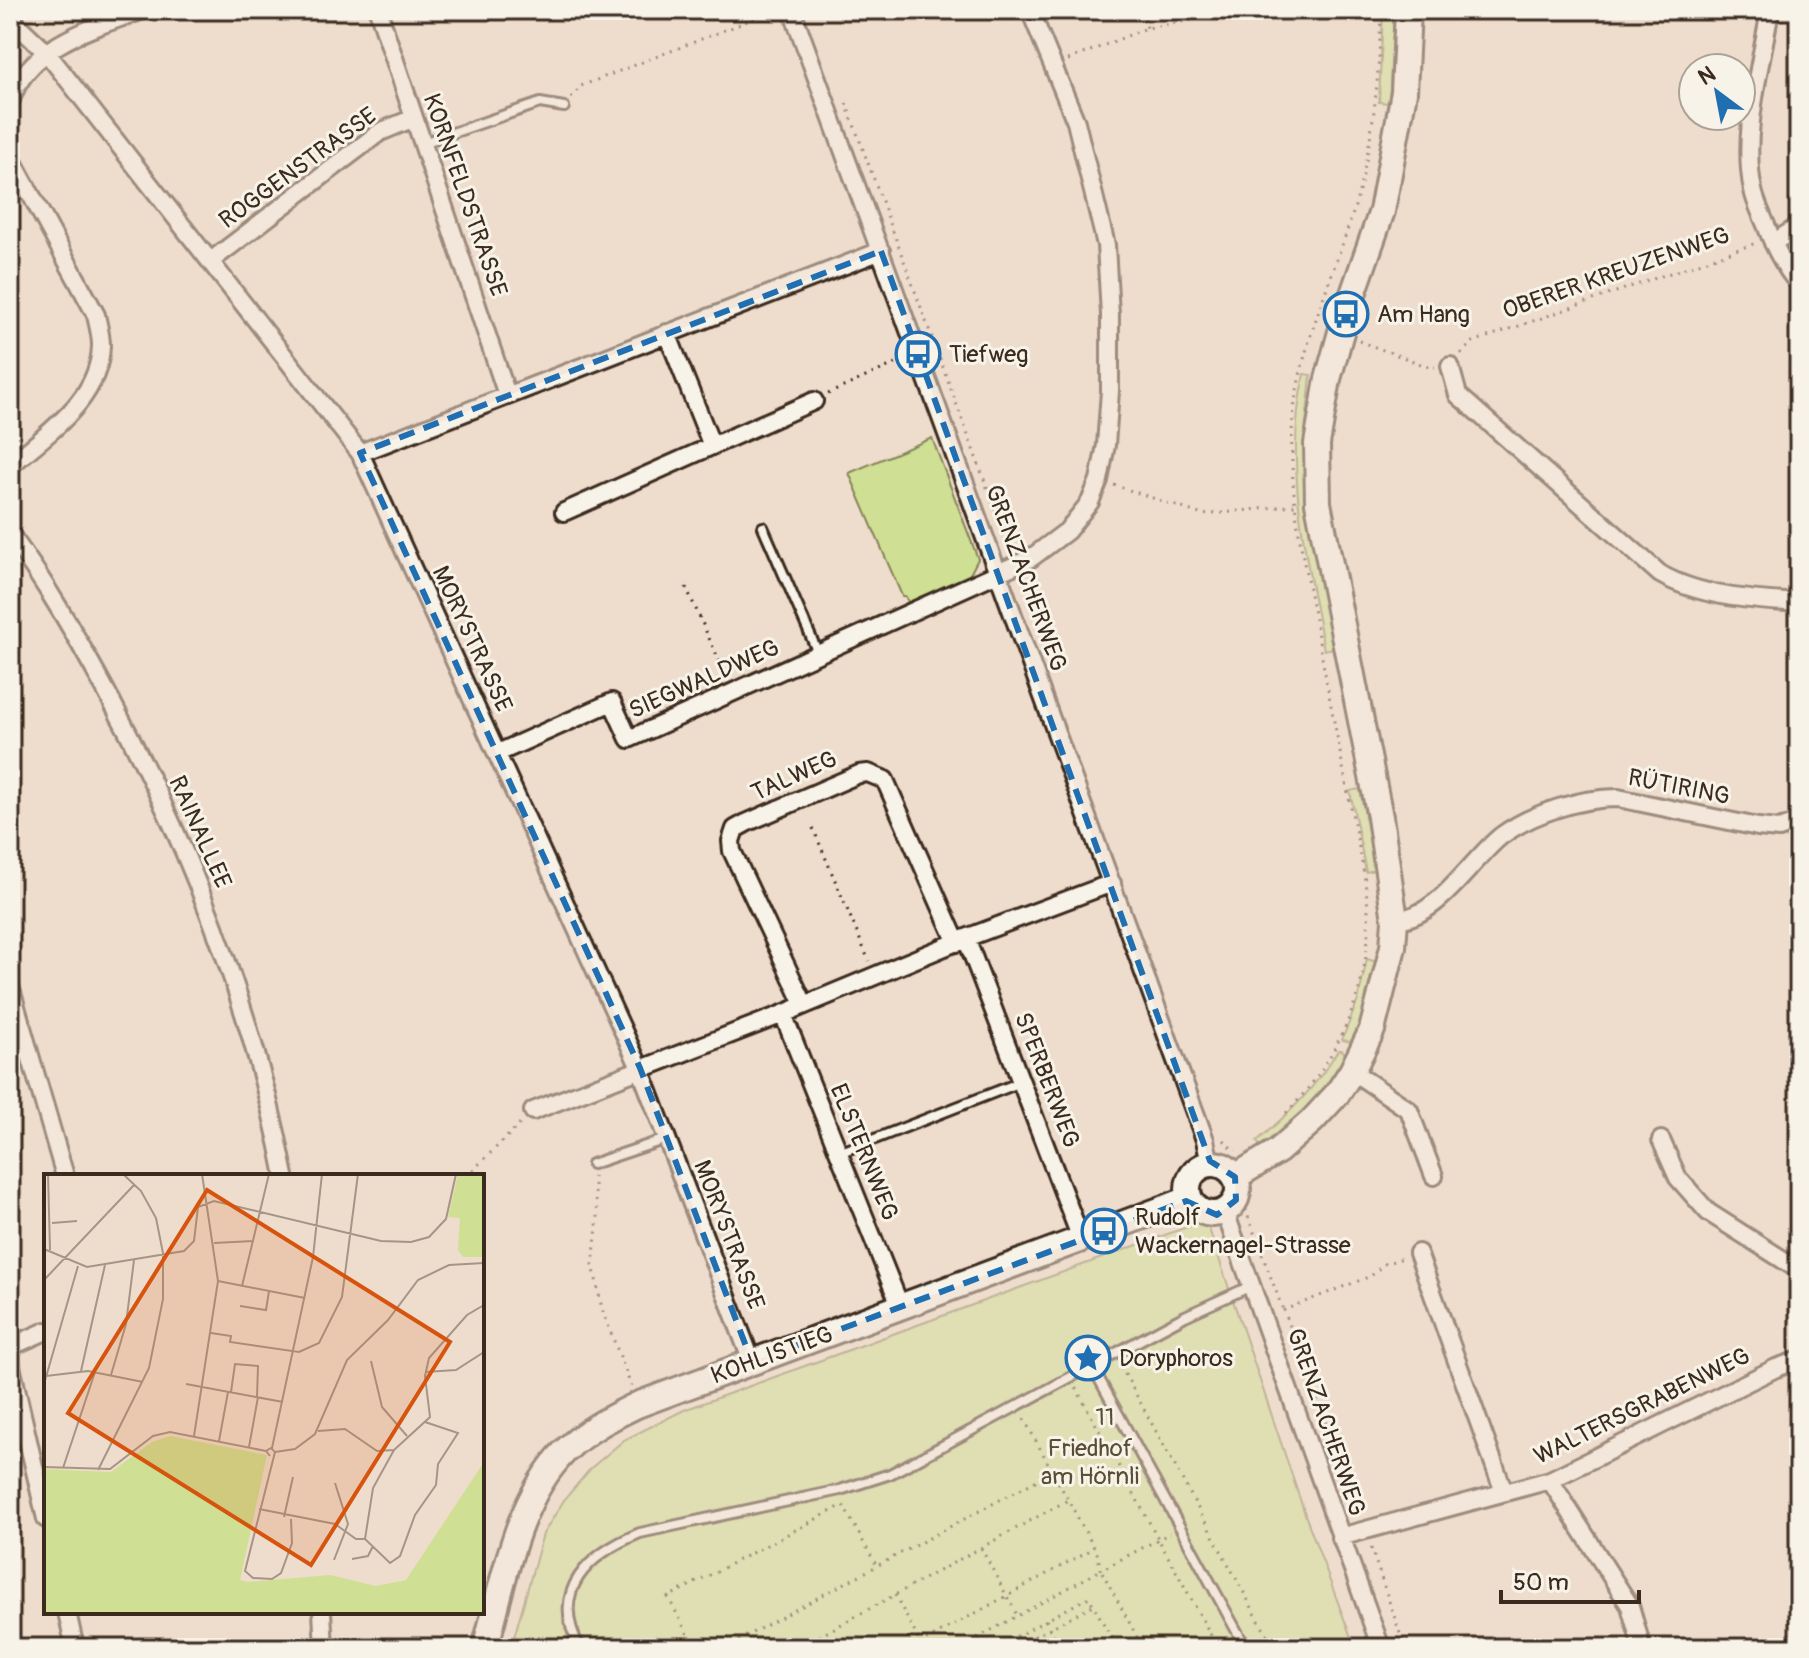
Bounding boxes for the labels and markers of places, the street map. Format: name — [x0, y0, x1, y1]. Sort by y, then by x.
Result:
bus stop icon: Am Hang — [1322, 290, 1370, 338]
place label: Am Hang — [1377, 300, 1470, 329]
bus stop icon: Tiefweg — [894, 330, 942, 378]
place label: Tiefweg — [949, 340, 1028, 369]
place label: Rudolf Wackernagel-Strasse — [1135, 1203, 1351, 1260]
bus stop icon: Rudolf Wackernagel-Strasse — [1080, 1207, 1128, 1255]
place icon: Doryphoros — [1064, 1334, 1112, 1382]
place label: Doryphoros — [1119, 1344, 1233, 1373]

